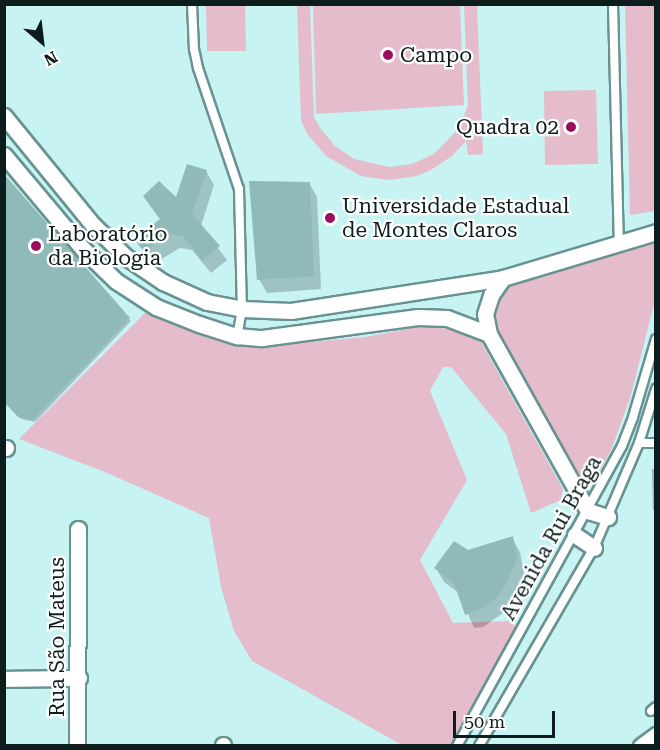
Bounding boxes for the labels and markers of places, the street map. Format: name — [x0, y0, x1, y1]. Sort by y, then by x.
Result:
place label: Campo — [400, 42, 472, 68]
marker: Campo — [381, 48, 395, 62]
place label: Quadra 02 — [456, 114, 559, 140]
marker: Quadra 02 — [564, 120, 578, 134]
place label: Universidade Estadual de Montes Claros — [342, 193, 569, 243]
marker: Universidade Estadual de Montes Claros — [323, 211, 337, 225]
place label: Laboratório da Biologia — [48, 221, 167, 271]
marker: Laboratório da Biologia — [29, 239, 43, 253]

